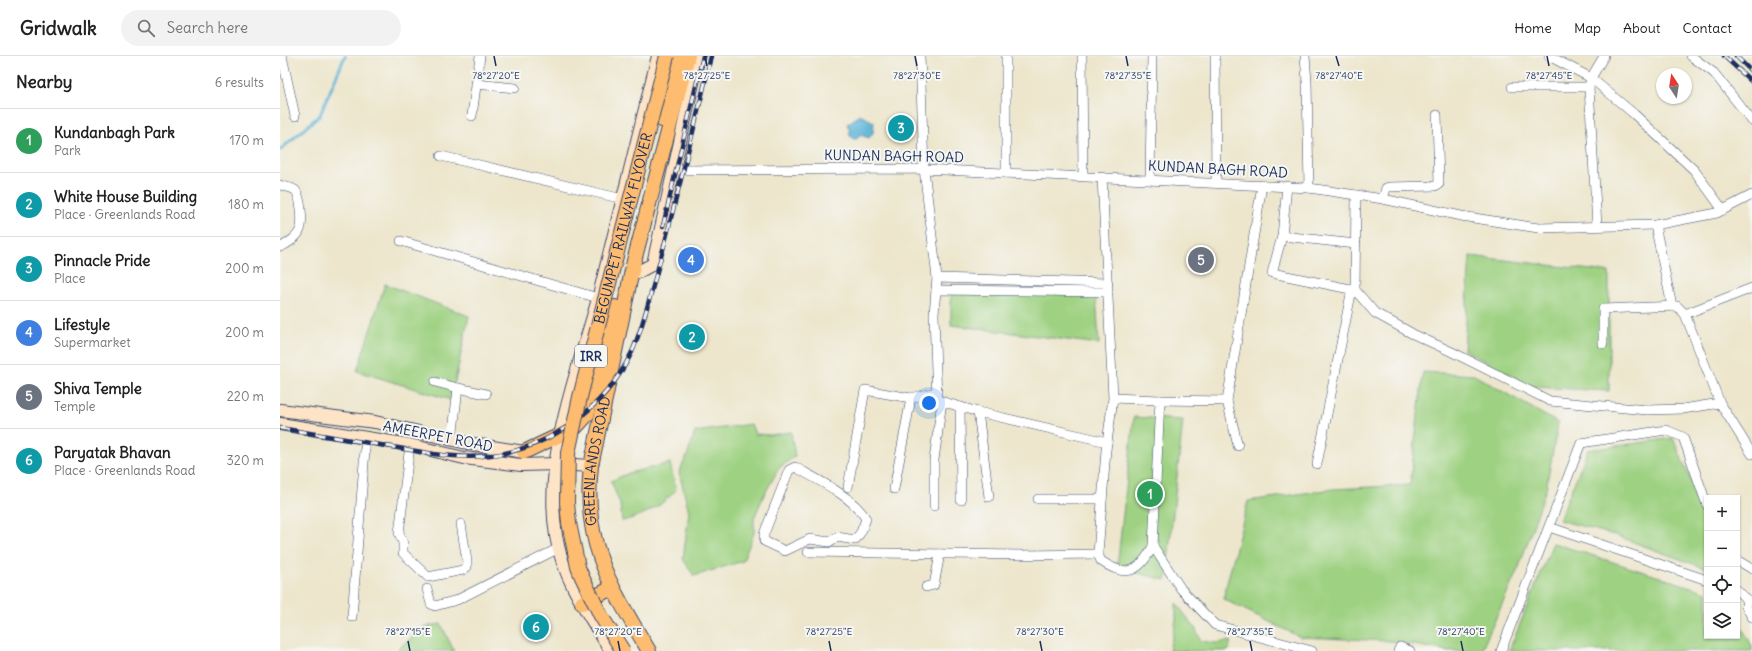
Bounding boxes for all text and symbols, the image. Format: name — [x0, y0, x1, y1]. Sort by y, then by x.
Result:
search box — [121, 10, 401, 46]
text: Gridwalk — [20, 16, 97, 40]
icon: search — [135, 17, 157, 39]
text: Search here — [167, 18, 248, 37]
text: Home — [1514, 19, 1552, 37]
text: Map — [1574, 19, 1601, 37]
text: About — [1623, 19, 1661, 37]
text: Contact — [1683, 19, 1732, 37]
north arrow — [1656, 68, 1692, 104]
text: 78°27'20"E — [472, 69, 520, 82]
text: 78°27'25"E — [684, 69, 731, 82]
text: 78°27'30"E — [893, 69, 941, 82]
text: 78°27'35"E — [1104, 69, 1152, 82]
text: 78°27'40"E — [1315, 69, 1363, 82]
text: 78°27'45"E — [1526, 69, 1573, 82]
text: Nearby — [16, 71, 72, 93]
text: 6 results — [215, 74, 264, 91]
pin: 3 — [888, 113, 914, 143]
text: Kundanbagh Park — [54, 123, 175, 142]
street label: BEGUMPET RAILWAY FLYOVER — [590, 131, 656, 326]
text: 1 — [26, 132, 32, 149]
text: 170 m — [229, 132, 264, 149]
text: Park — [54, 142, 81, 159]
street label: KUNDAN BAGH ROAD — [824, 146, 964, 166]
street label: KUNDAN BAGH ROAD — [1148, 156, 1288, 182]
text: White House Building — [54, 187, 197, 206]
text: 2 — [25, 196, 33, 213]
text: 180 m — [228, 196, 264, 213]
text: Place · Greenlands Road — [54, 206, 195, 223]
pin: 4 — [678, 245, 704, 275]
pin: 5 — [1188, 245, 1214, 275]
text: Pinnacle Pride — [54, 251, 150, 270]
text: 3 — [25, 260, 33, 277]
text: 200 m — [225, 260, 264, 277]
text: Place — [54, 270, 85, 287]
text: Lifestyle — [54, 315, 110, 334]
pin: 2 — [679, 322, 705, 352]
text: 4 — [25, 324, 33, 341]
text: 200 m — [225, 324, 264, 341]
text: Supermarket — [54, 334, 131, 351]
road number: IRR — [575, 345, 607, 367]
text: Shiva Temple — [54, 379, 142, 398]
text: 5 — [25, 388, 33, 405]
text: 220 m — [227, 388, 264, 405]
your location — [919, 393, 939, 413]
street label: GREENLANDS ROAD — [580, 394, 614, 527]
text: Temple — [54, 398, 96, 415]
street label: AMEERPET ROAD — [382, 417, 495, 455]
text: Paryatak Bhavan — [54, 443, 171, 462]
text: 6 — [25, 452, 33, 469]
text: 320 m — [226, 452, 264, 469]
text: Place · Greenlands Road — [54, 462, 195, 479]
pin: 1 — [1137, 479, 1163, 509]
map controls — [1704, 495, 1740, 639]
button: + — [1704, 495, 1740, 531]
button: − — [1704, 531, 1740, 567]
button: locate — [1704, 567, 1740, 603]
button: layers — [1704, 603, 1740, 639]
pin: 6 — [523, 612, 549, 642]
text: 78°27'15"E — [385, 625, 431, 638]
text: 78°27'20"E — [594, 625, 642, 638]
text: 78°27'25"E — [806, 625, 853, 638]
text: 78°27'30"E — [1016, 625, 1064, 638]
text: 78°27'35"E — [1226, 625, 1274, 638]
text: 78°27'40"E — [1437, 625, 1485, 638]

